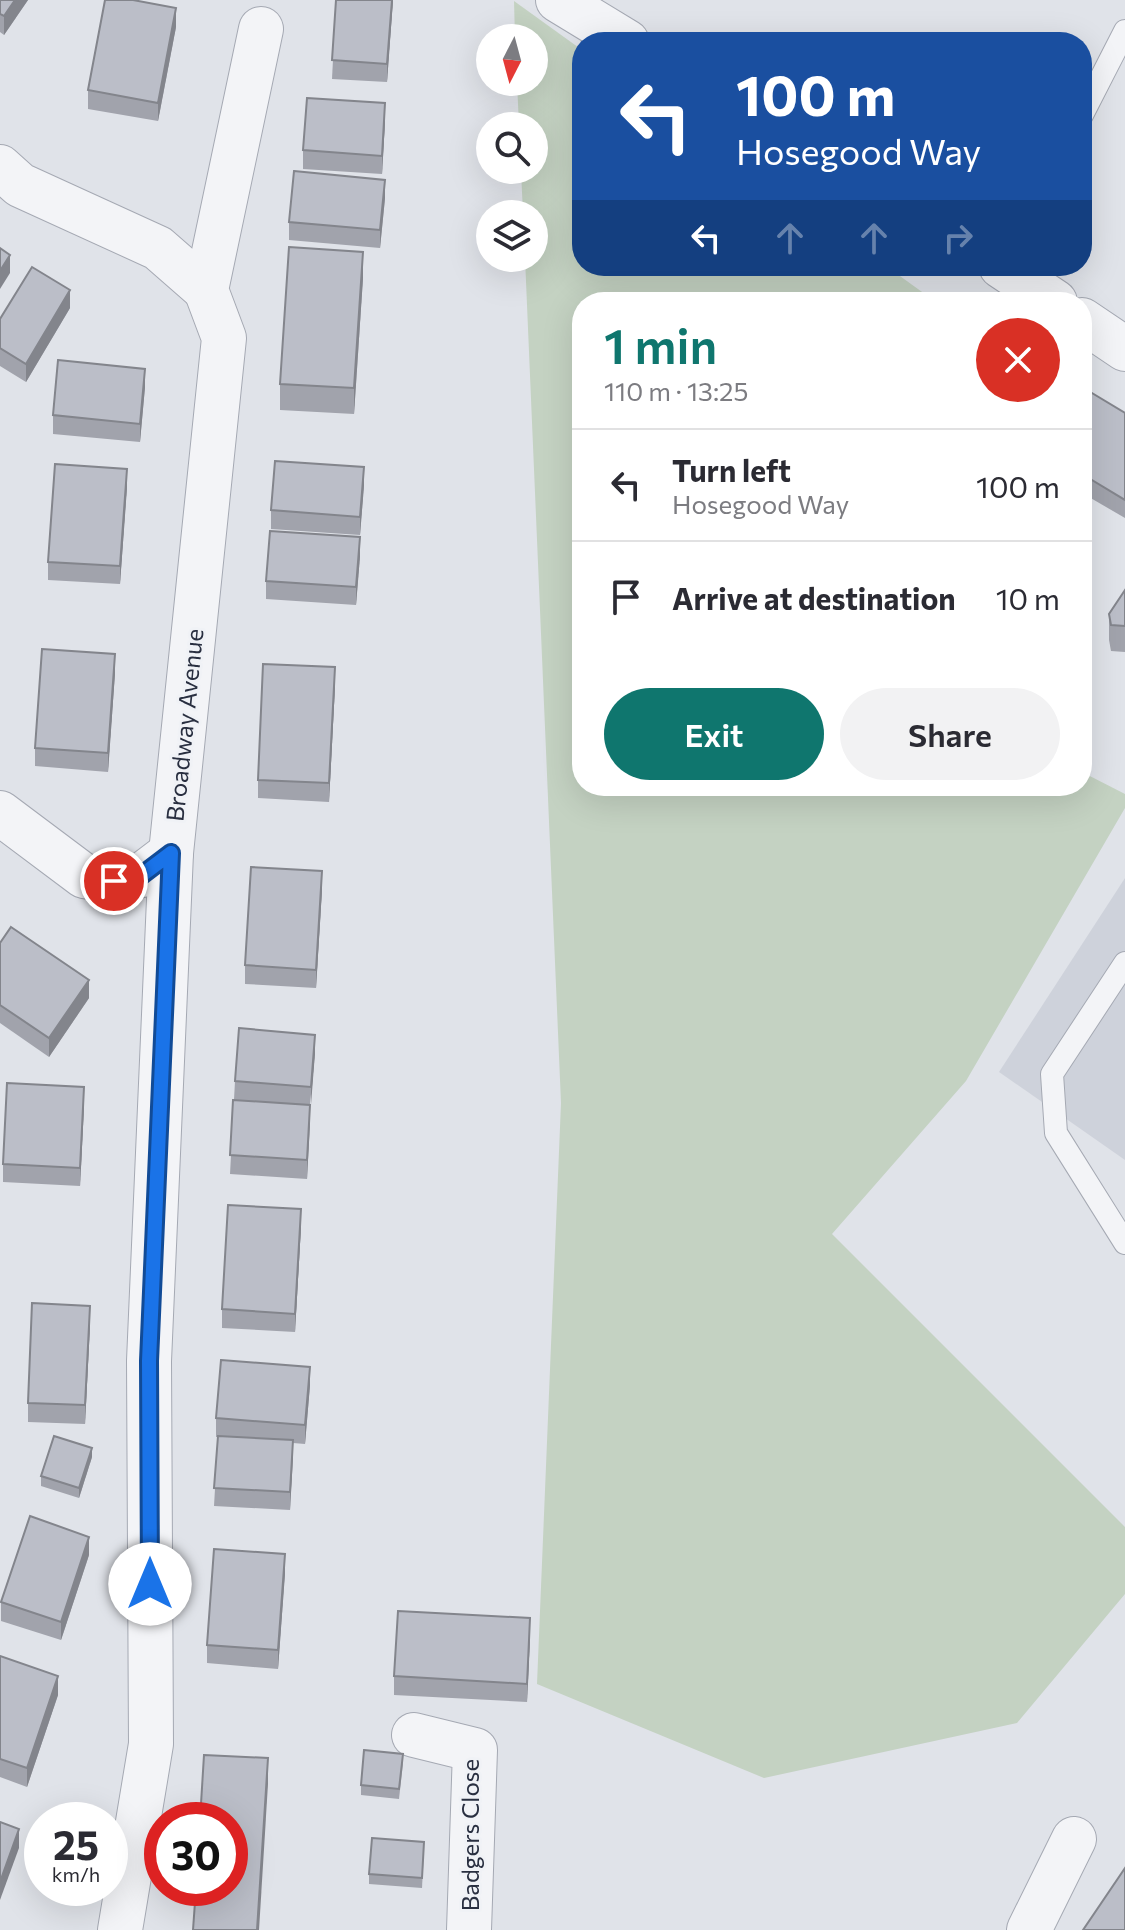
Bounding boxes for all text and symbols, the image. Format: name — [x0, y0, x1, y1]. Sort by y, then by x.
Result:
north arrow — [476, 24, 548, 96]
map controls — [476, 24, 548, 272]
text: 100 m — [736, 59, 895, 128]
icon: left — [604, 64, 708, 168]
button: search — [476, 112, 548, 184]
text: Hosegood Way — [736, 128, 981, 172]
button: layers — [476, 200, 548, 272]
icon: left — [684, 216, 728, 260]
icon: ahead — [768, 216, 812, 260]
icon: ahead — [852, 216, 896, 260]
icon: right — [936, 216, 980, 260]
text: 1 min — [604, 315, 717, 374]
button: close — [976, 318, 1060, 402]
text: 110 m · 13:25 — [604, 375, 748, 406]
text: Turn left — [672, 451, 791, 488]
icon: left — [604, 463, 648, 507]
text: 100 m — [976, 467, 1060, 504]
text: Hosegood Way — [672, 488, 849, 519]
icon: arrive — [604, 575, 648, 619]
text: Arrive at destination — [672, 579, 956, 616]
text: 10 m — [996, 579, 1060, 616]
street label: Broadway Avenue — [159, 627, 209, 823]
button: Exit — [604, 688, 824, 780]
button: Share — [840, 688, 1060, 780]
pin — [80, 847, 148, 915]
icon: arrive — [92, 859, 136, 903]
position arrow — [108, 1542, 192, 1626]
street label: Badgers Close — [455, 1759, 484, 1911]
speed limit sign: 30 — [144, 1802, 248, 1906]
text: 25 — [53, 1819, 99, 1868]
text: km/h — [52, 1862, 100, 1886]

